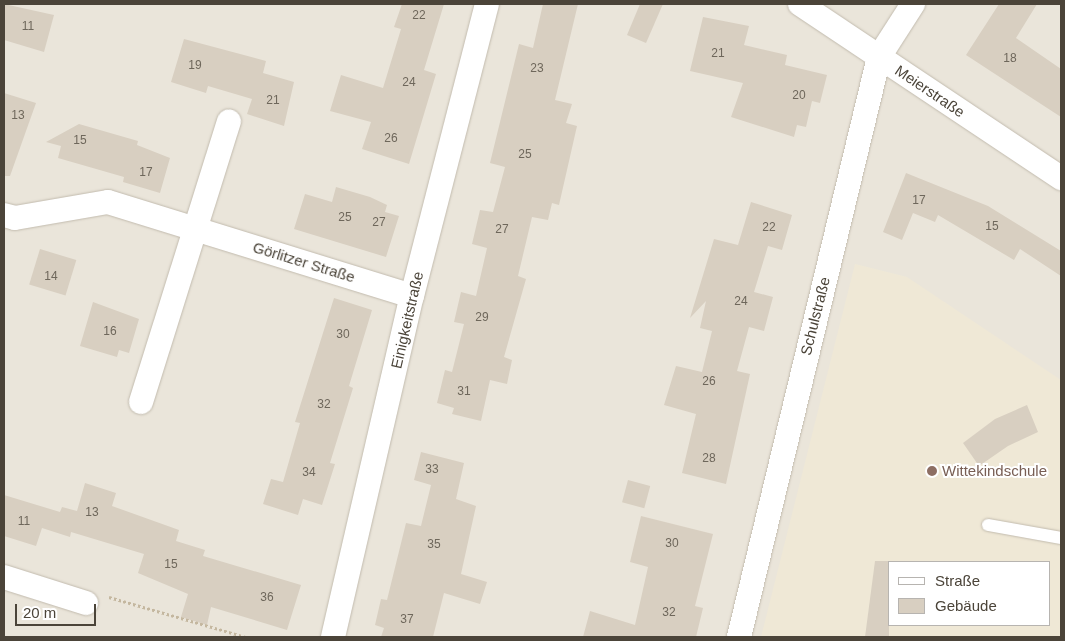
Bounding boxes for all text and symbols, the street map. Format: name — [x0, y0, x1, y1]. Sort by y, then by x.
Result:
house number: 22 — [412, 9, 426, 23]
house number: 11 — [22, 20, 34, 34]
house number: 21 — [711, 47, 725, 61]
house number: 18 — [1003, 52, 1017, 66]
house number: 19 — [188, 59, 202, 73]
street label: Meierstraße — [892, 61, 968, 121]
house number: 23 — [530, 62, 544, 76]
house number: 24 — [402, 76, 416, 90]
house number: 20 — [792, 89, 806, 103]
house number: 21 — [266, 94, 280, 108]
house number: 13 — [11, 109, 25, 123]
house number: 26 — [384, 132, 398, 146]
house number: 15 — [73, 134, 87, 148]
house number: 25 — [518, 148, 532, 162]
house number: 17 — [139, 166, 153, 180]
house number: 17 — [912, 194, 926, 208]
house number: 25 — [338, 211, 352, 225]
house number: 27 — [372, 216, 386, 230]
house number: 15 — [985, 220, 999, 234]
house number: 22 — [762, 221, 776, 235]
house number: 27 — [495, 223, 509, 237]
street label: Görlitzer Straße — [251, 238, 357, 286]
house number: 14 — [44, 270, 58, 284]
street label: Einigkeitstraße — [387, 270, 427, 370]
street label: Schulstraße — [797, 275, 833, 357]
house number: 24 — [734, 295, 748, 309]
house number: 29 — [475, 311, 489, 325]
house number: 16 — [103, 325, 117, 339]
house number: 30 — [336, 328, 350, 342]
house number: 26 — [702, 375, 716, 389]
house number: 31 — [457, 385, 471, 399]
house number: 32 — [317, 398, 331, 412]
house number: 28 — [702, 452, 716, 466]
place label: Wittekindschule — [942, 462, 1047, 480]
house number: 33 — [425, 463, 439, 477]
marker: Wittekindschule — [926, 465, 938, 477]
house number: 34 — [302, 466, 316, 480]
house number: 13 — [85, 506, 99, 520]
house number: 11 — [18, 515, 30, 529]
house number: 30 — [665, 537, 679, 551]
house number: 35 — [427, 538, 441, 552]
house number: 15 — [164, 558, 178, 572]
legend — [888, 561, 1050, 626]
text: Straße — [935, 572, 980, 589]
house number: 36 — [260, 591, 274, 605]
scale bar — [18, 594, 99, 626]
text: Gebäude — [935, 597, 997, 614]
text: 20 m — [23, 604, 56, 621]
house number: 32 — [662, 606, 676, 620]
house number: 37 — [400, 613, 414, 627]

